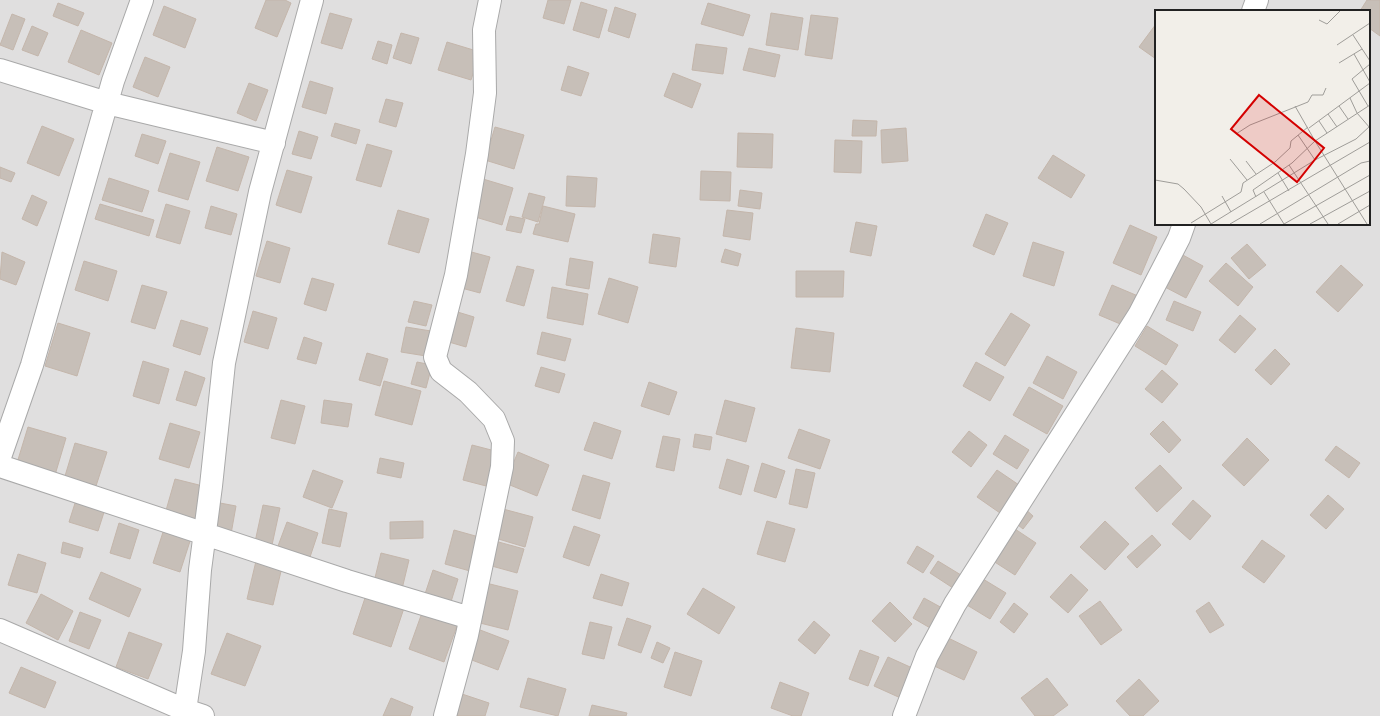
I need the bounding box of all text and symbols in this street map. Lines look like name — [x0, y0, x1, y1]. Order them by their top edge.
inset map — [1155, 10, 1370, 225]

